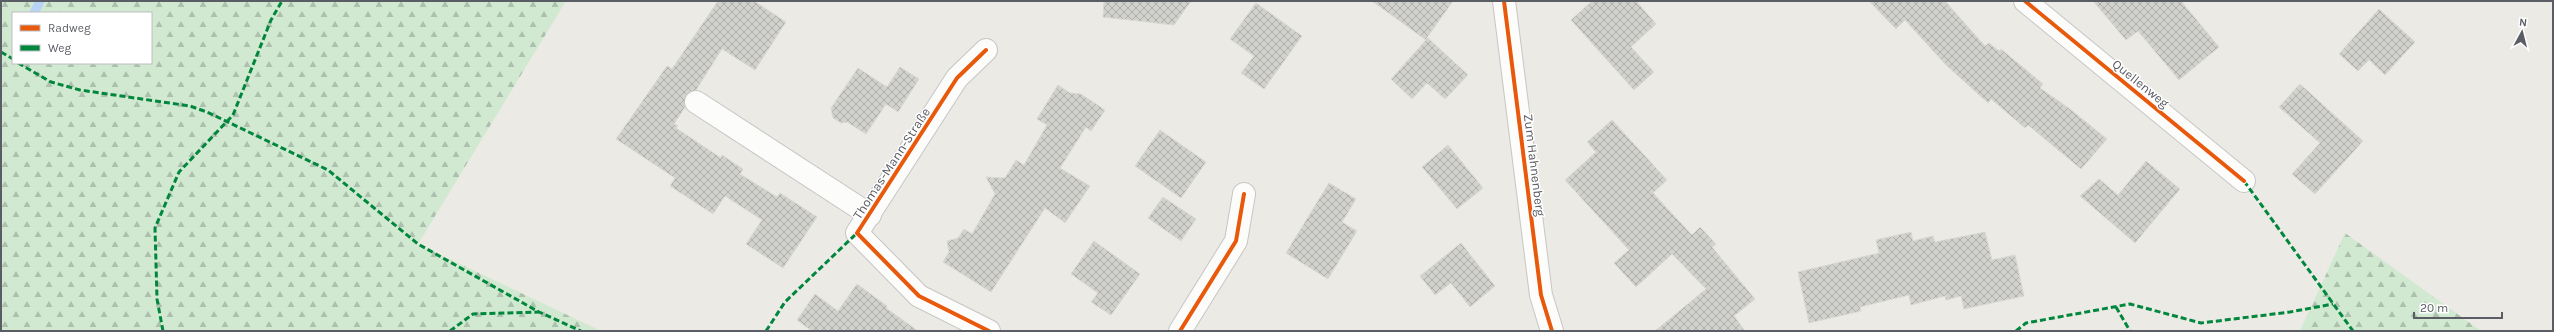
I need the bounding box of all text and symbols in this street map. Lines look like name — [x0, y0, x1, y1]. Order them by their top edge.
legend — [12, 12, 152, 64]
north arrow — [2502, 12, 2542, 52]
text: N — [2518, 16, 2528, 30]
text: Radweg — [48, 21, 91, 35]
text: Weg — [48, 41, 72, 55]
street label: Quellenweg — [2109, 56, 2172, 111]
street label: Thomas-Mann-Straße — [850, 105, 933, 222]
street label: Zum Hahnenberg — [1521, 113, 1548, 218]
scale bar — [2414, 294, 2502, 320]
text: 20 m — [2420, 301, 2448, 315]

